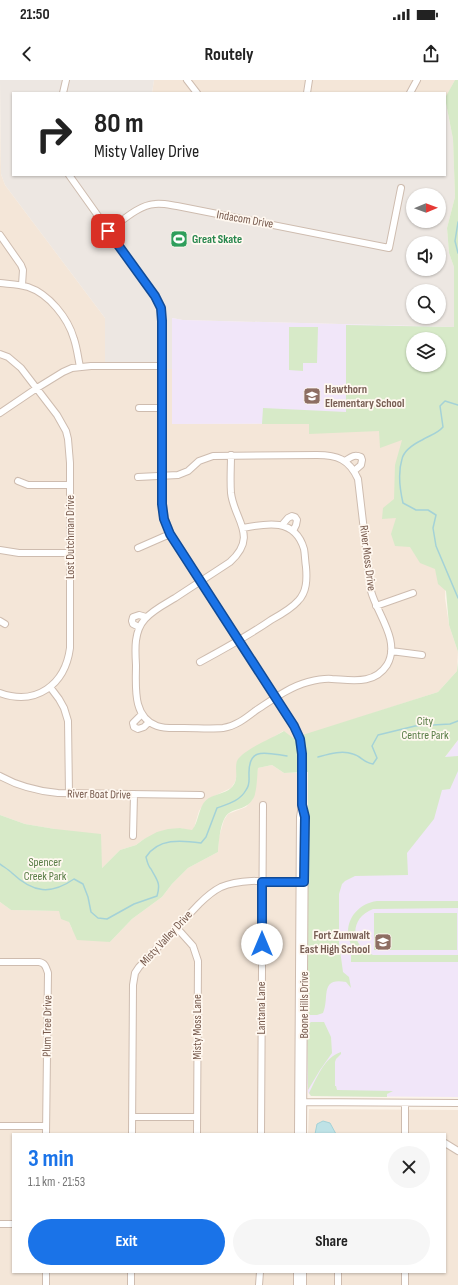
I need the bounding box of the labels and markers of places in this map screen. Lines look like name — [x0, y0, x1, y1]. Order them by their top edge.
pin — [91, 214, 125, 248]
sports icon: Great Skate — [169, 229, 189, 249]
place label: Great Skate — [192, 232, 242, 247]
place label: Hawthorn Elementary School — [325, 382, 405, 411]
school or university icon: Hawthorn Elementary School — [302, 386, 322, 406]
place label: Fort Zumwalt East High School — [300, 928, 370, 957]
school or university icon: Fort Zumwalt East High School — [373, 932, 393, 952]

